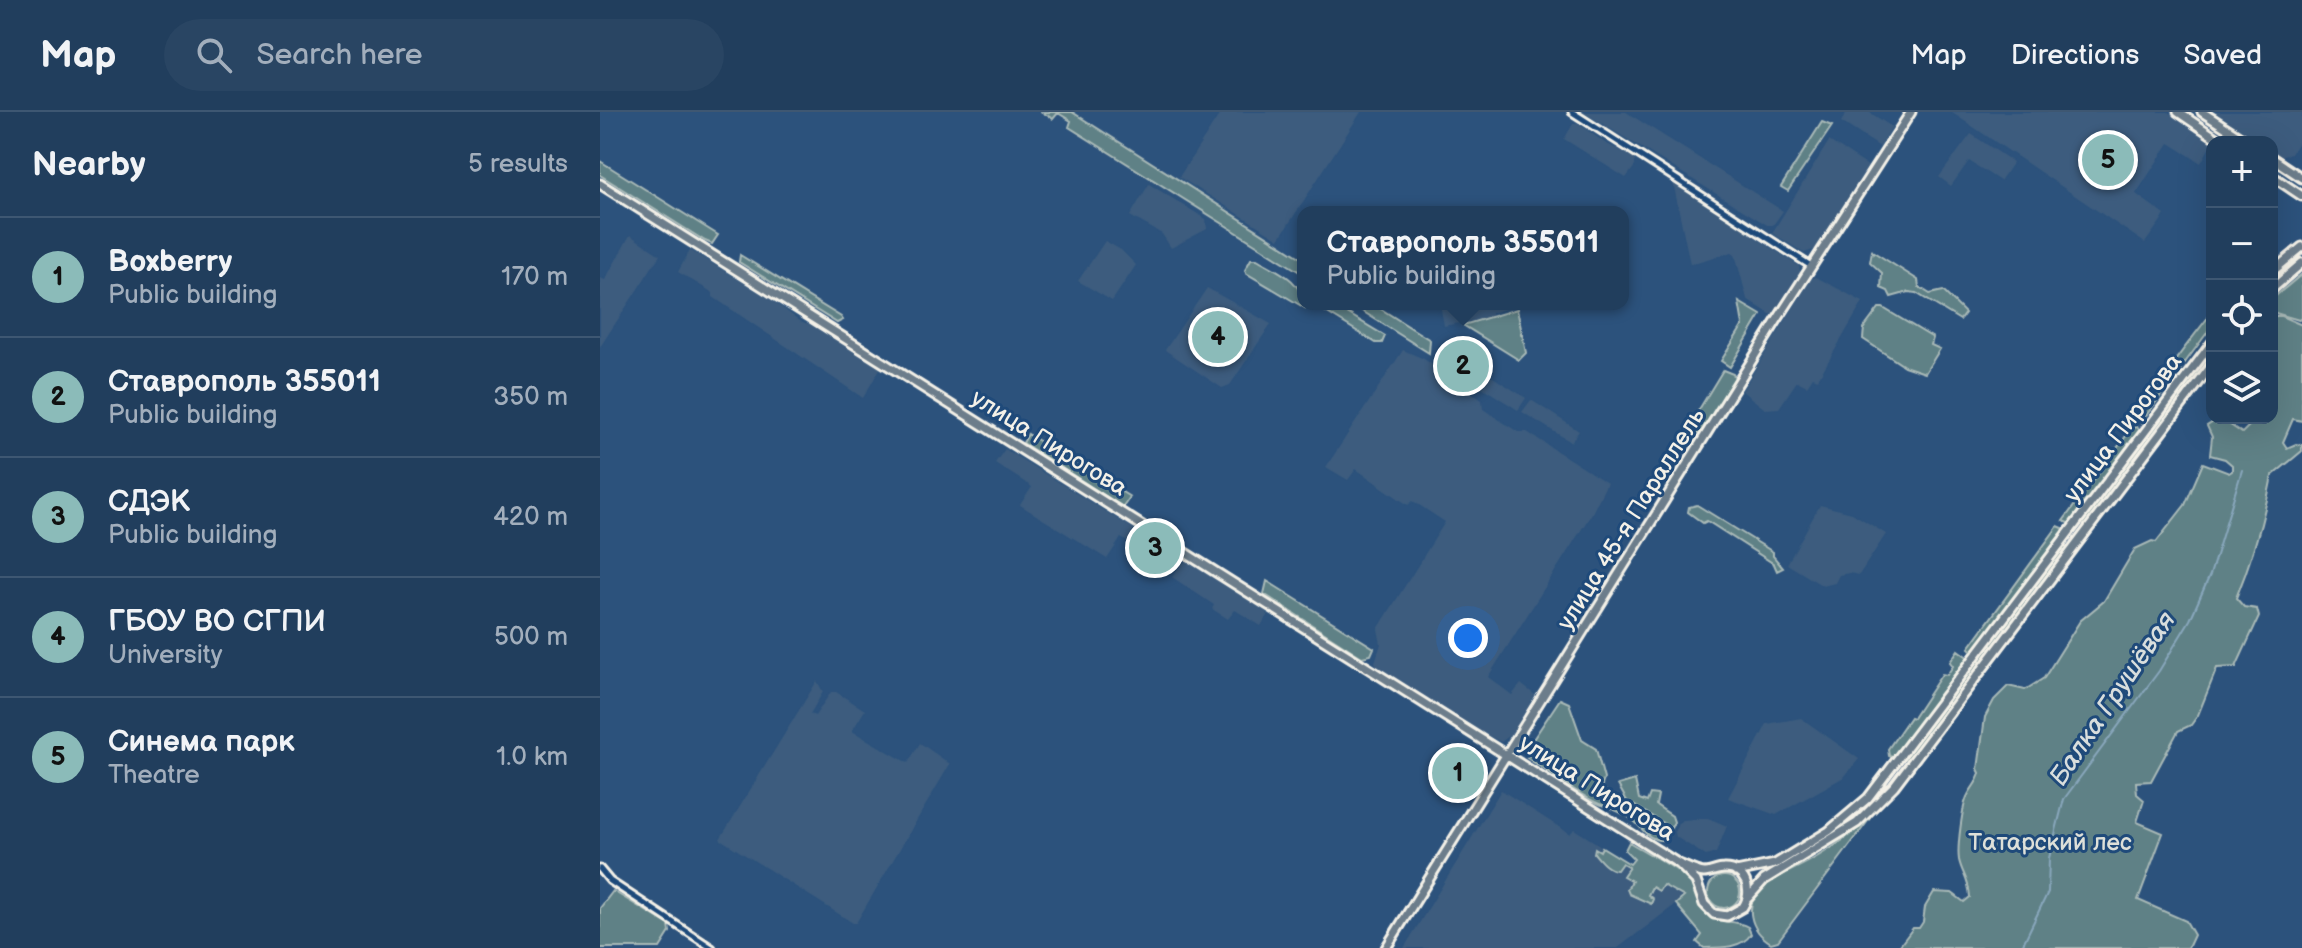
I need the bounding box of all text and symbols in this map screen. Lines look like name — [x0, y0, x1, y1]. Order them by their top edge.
search box — [164, 19, 724, 91]
text: Map — [40, 33, 116, 78]
icon: search — [192, 33, 236, 77]
text: Search here — [256, 37, 423, 73]
text: Map — [1910, 39, 1967, 72]
text: Directions — [2011, 39, 2139, 72]
text: Saved — [2183, 39, 2262, 72]
pin: 5 — [2082, 130, 2134, 190]
map controls — [2206, 136, 2278, 424]
button: + — [2206, 136, 2278, 208]
text: Nearby — [32, 144, 146, 185]
text: 5 results — [468, 149, 568, 180]
popup — [1297, 206, 1629, 310]
button: − — [2206, 208, 2278, 280]
text: Ставрополь 355011 — [1327, 225, 1599, 261]
text: Boxberry — [108, 244, 232, 280]
text: Public building — [1327, 261, 1496, 292]
text: 1 — [53, 262, 63, 293]
text: 170 m — [501, 262, 568, 293]
text: Public building — [108, 280, 277, 311]
button: locate — [2206, 280, 2278, 352]
pin: 4 — [1192, 307, 1244, 367]
pin: 2 — [1437, 336, 1489, 396]
street label: улица Пирогова — [2058, 348, 2188, 508]
button: layers — [2206, 352, 2278, 424]
text: Ставрополь 355011 — [108, 364, 381, 400]
text: 2 — [50, 382, 66, 413]
text: 350 m — [493, 382, 568, 413]
street label: улица Пирогова — [966, 383, 1132, 503]
text: Public building — [108, 400, 277, 431]
street label: улица 45-я Параллель — [1551, 403, 1711, 635]
text: СДЭК — [108, 484, 190, 520]
text: 3 — [50, 502, 66, 533]
text: 420 m — [493, 502, 568, 533]
pin: 3 — [1129, 518, 1181, 578]
text: Public building — [108, 520, 277, 551]
text: ГБОУ ВО СГПИ — [108, 604, 326, 640]
water label: Балка Грушёвая — [2043, 606, 2183, 792]
your location — [1448, 618, 1488, 658]
text: 4 — [50, 622, 66, 653]
text: 500 m — [494, 622, 568, 653]
text: University — [108, 640, 223, 671]
text: Синема парк — [108, 724, 294, 760]
street label: улица Пирогова — [1514, 728, 1680, 848]
text: 5 — [50, 742, 66, 773]
text: 1.0 km — [496, 742, 568, 773]
pin: 1 — [1432, 743, 1484, 803]
text: Theatre — [108, 760, 200, 791]
park label: Татарский лес — [1968, 828, 2132, 857]

